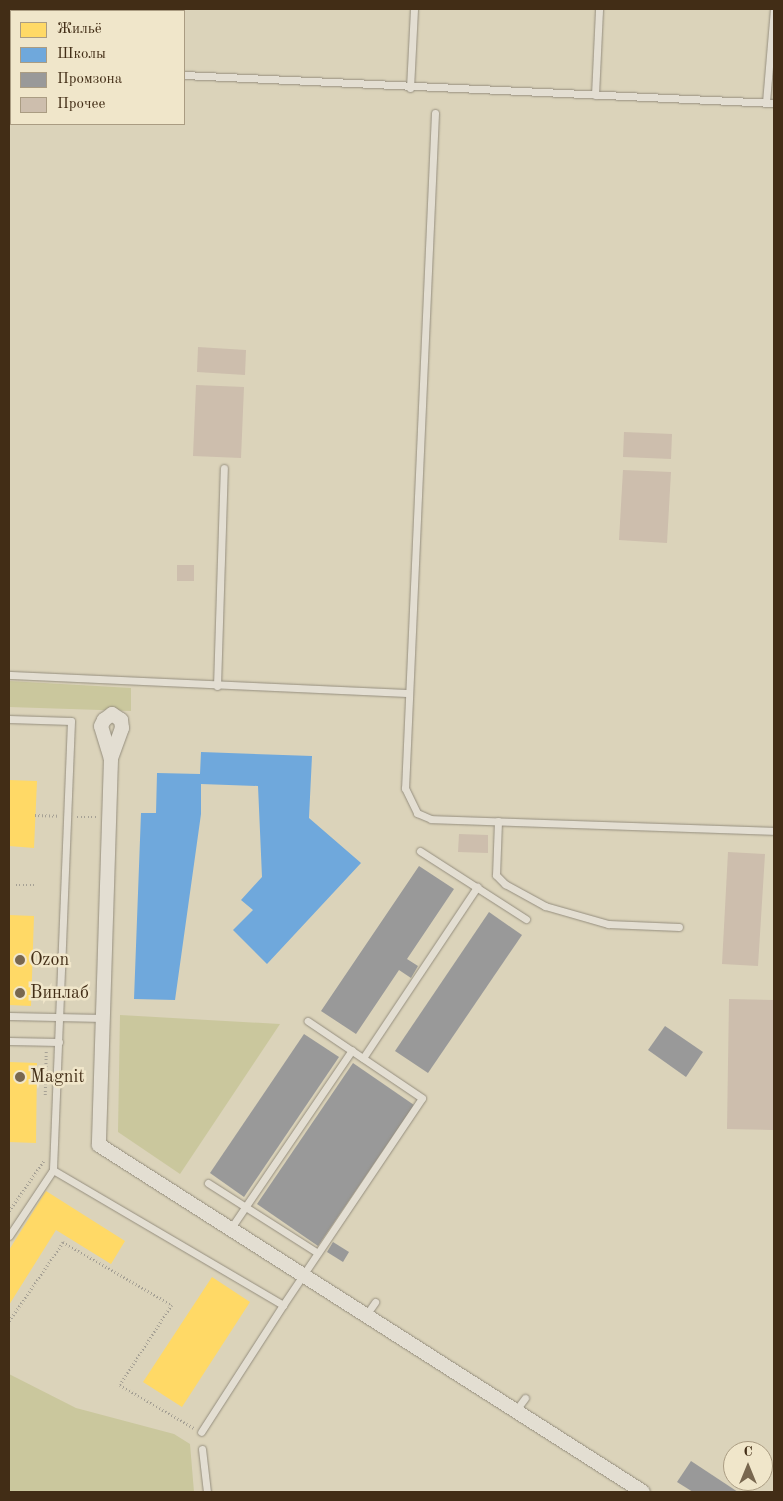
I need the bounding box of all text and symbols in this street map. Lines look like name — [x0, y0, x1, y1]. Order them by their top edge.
legend — [10, 10, 185, 125]
text: Жильё — [57, 22, 102, 37]
text: Школы — [57, 47, 106, 62]
text: Промзона — [57, 72, 122, 87]
text: Прочее — [57, 97, 105, 112]
place label: Ozon — [30, 949, 69, 971]
marker: Ozon — [14, 954, 26, 966]
place label: Винлаб — [30, 982, 89, 1004]
marker: Винлаб — [14, 987, 26, 999]
place label: Magnit — [30, 1066, 85, 1088]
marker: Magnit — [14, 1071, 26, 1083]
north arrow — [723, 1441, 773, 1491]
text: С — [743, 1445, 753, 1459]

